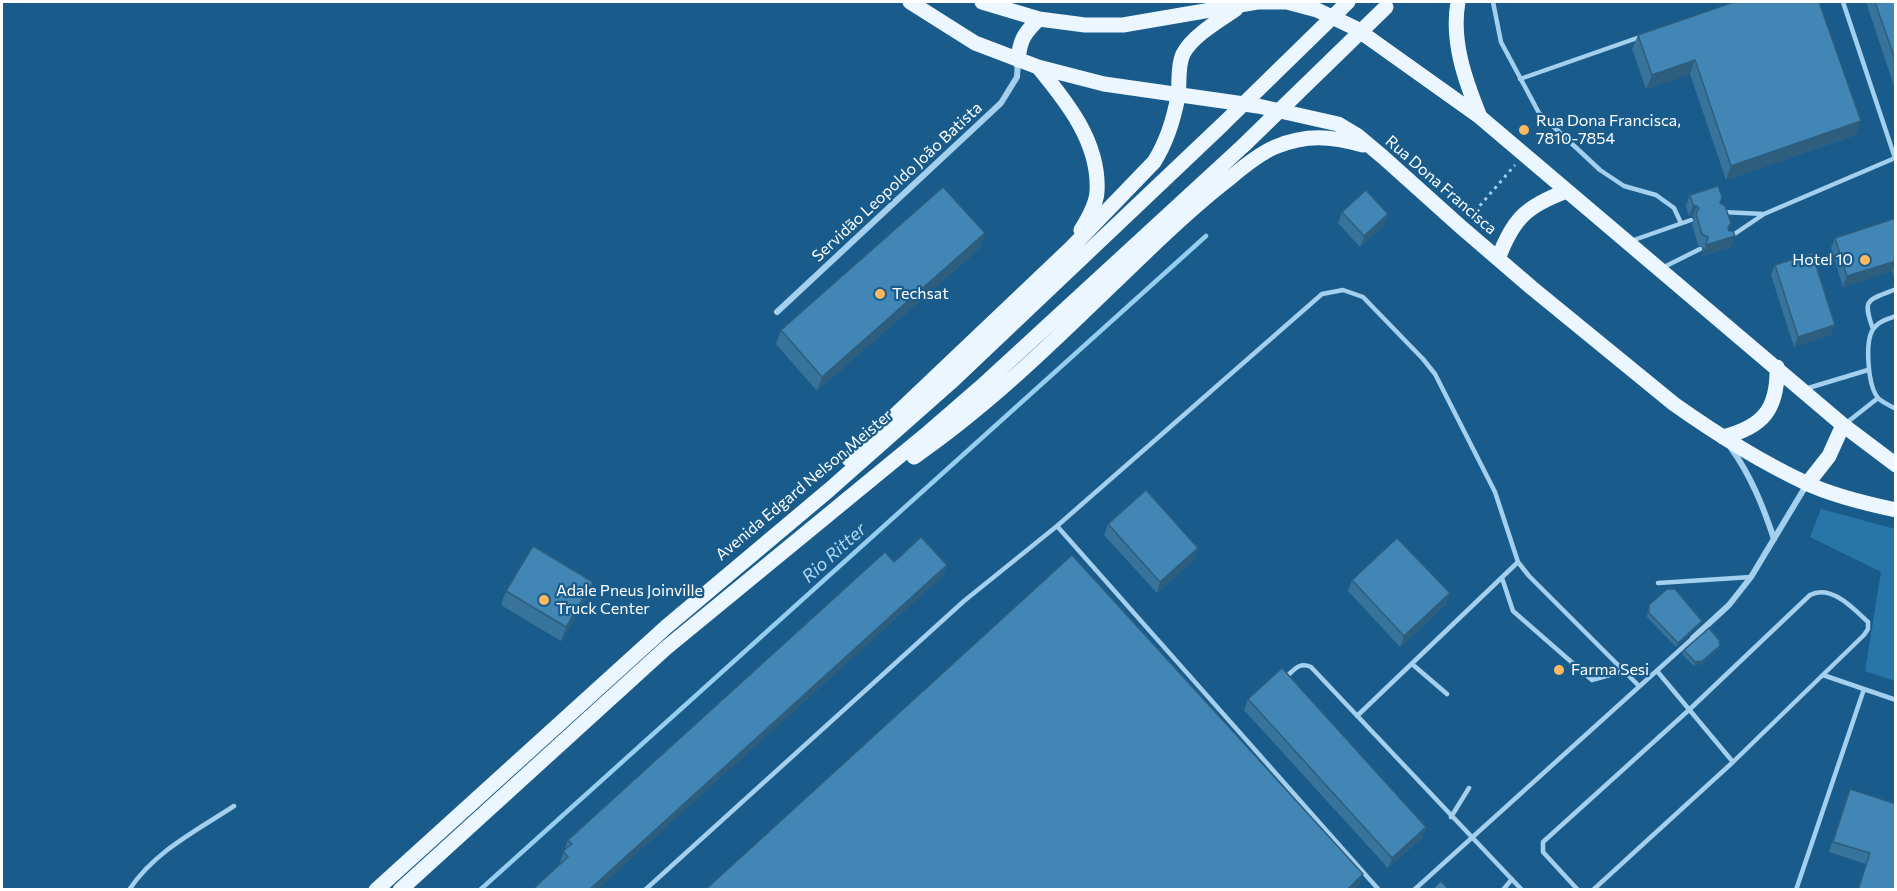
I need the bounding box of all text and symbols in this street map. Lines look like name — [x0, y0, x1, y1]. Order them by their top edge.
street label: Servidão Leopoldo João Batista — [808, 98, 986, 266]
place label: Rua Dona Francisca, 7810-7854 — [1536, 111, 1681, 149]
marker: Rua Dona Francisca, 7810-7854 — [1517, 123, 1531, 137]
street label: Rua Dona Francisca — [1381, 131, 1501, 239]
place label: Hotel 10 — [1792, 250, 1853, 270]
marker: Hotel 10 — [1858, 253, 1872, 267]
place label: Techsat — [892, 284, 949, 304]
marker: Techsat — [873, 287, 887, 301]
street label: Avenida Edgard Nelson Meister — [712, 405, 896, 565]
water label: Rio Ritter — [797, 519, 871, 587]
place label: Adale Pneus Joinville Truck Center — [556, 581, 703, 619]
marker: Adale Pneus Joinville Truck Center — [537, 593, 551, 607]
place label: Farma Sesi — [1571, 660, 1649, 680]
marker: Farma Sesi — [1552, 663, 1566, 677]

